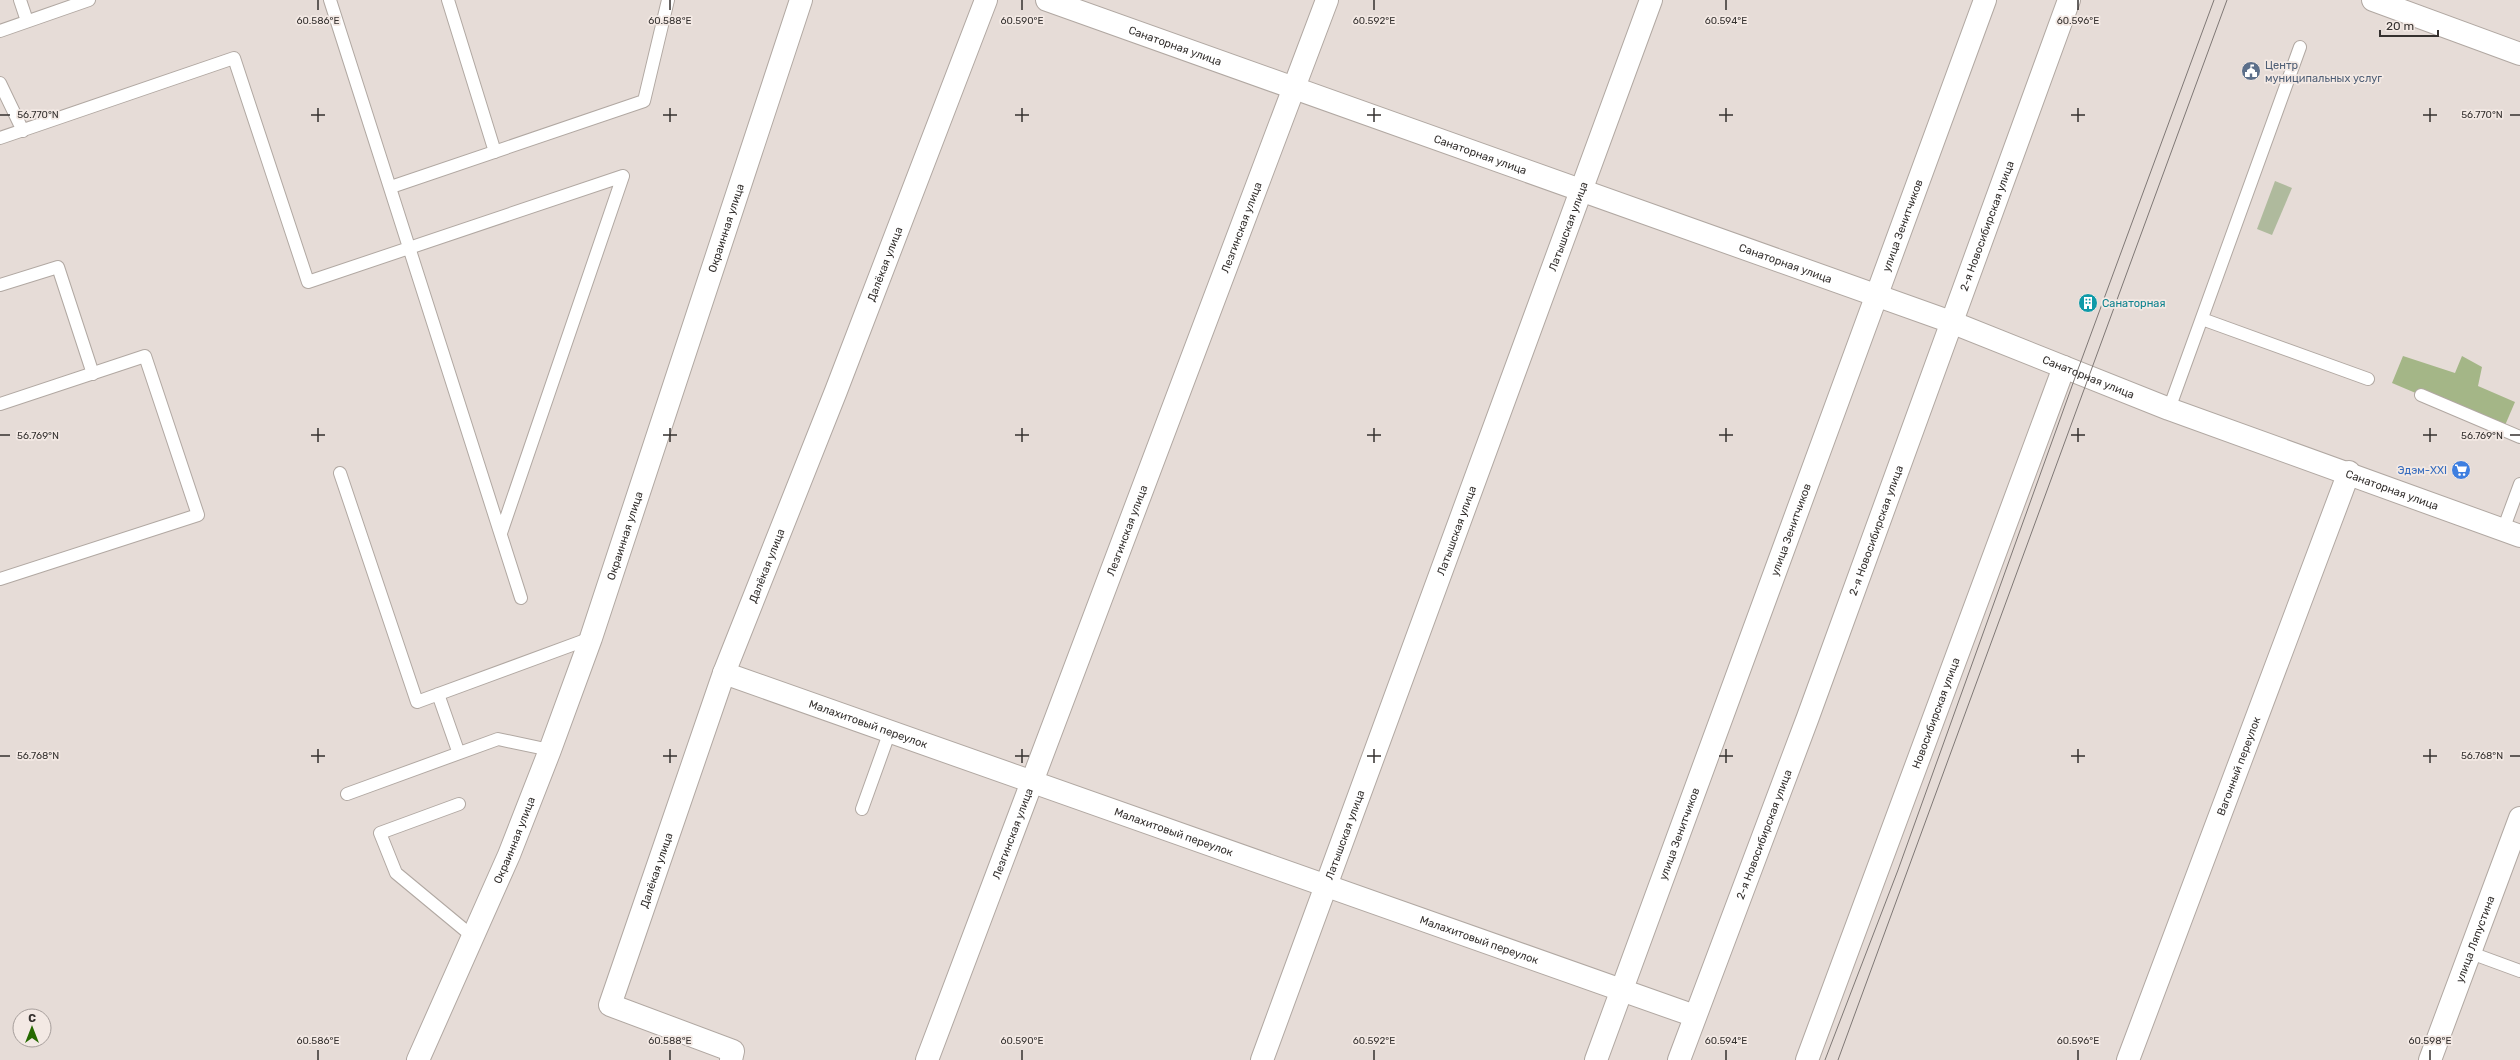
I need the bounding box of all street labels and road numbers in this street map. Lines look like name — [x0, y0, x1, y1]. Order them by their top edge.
street label: Санаторная улица — [1127, 24, 1223, 69]
street label: Санаторная улица — [1432, 132, 1528, 177]
street label: 2-я Новосибирская улица — [1958, 159, 2017, 293]
street label: улица Зенитчиков — [1880, 178, 1926, 274]
street label: Лезгинская улица — [1219, 180, 1265, 275]
street label: Латышская улица — [1546, 180, 1591, 273]
street label: Окраинная улица — [706, 182, 747, 274]
street label: Далёкая улица — [865, 225, 905, 303]
street label: Санаторная улица — [1737, 241, 1834, 286]
street label: Санаторная улица — [2040, 353, 2136, 402]
street label: 2-я Новосибирская улица — [1847, 464, 1906, 598]
street label: Санаторная улица — [2344, 467, 2440, 513]
street label: улица Зенитчиков — [1768, 482, 1814, 578]
street label: Лезгинская улица — [1104, 483, 1150, 578]
street label: Латышская улица — [1434, 484, 1479, 577]
street label: Окраинная улица — [605, 490, 646, 582]
street label: Далёкая улица — [746, 527, 788, 605]
street label: Новосибирская улица — [1910, 656, 1963, 771]
street label: Малахитовый переулок — [807, 698, 929, 751]
street label: Вагонный переулок — [2214, 715, 2263, 817]
street label: 2-я Новосибирская улица — [1734, 768, 1795, 901]
street label: Лезгинская улица — [990, 786, 1036, 881]
street label: улица Зенитчиков — [1657, 786, 1702, 882]
street label: Латышская улица — [1323, 788, 1368, 881]
street label: Окраинная улица — [491, 795, 538, 886]
street label: Малахитовый переулок — [1113, 805, 1235, 859]
street label: Далёкая улица — [638, 831, 676, 910]
street label: улица Ляпустина — [2453, 894, 2498, 985]
street label: Малахитовый переулок — [1418, 913, 1540, 967]

